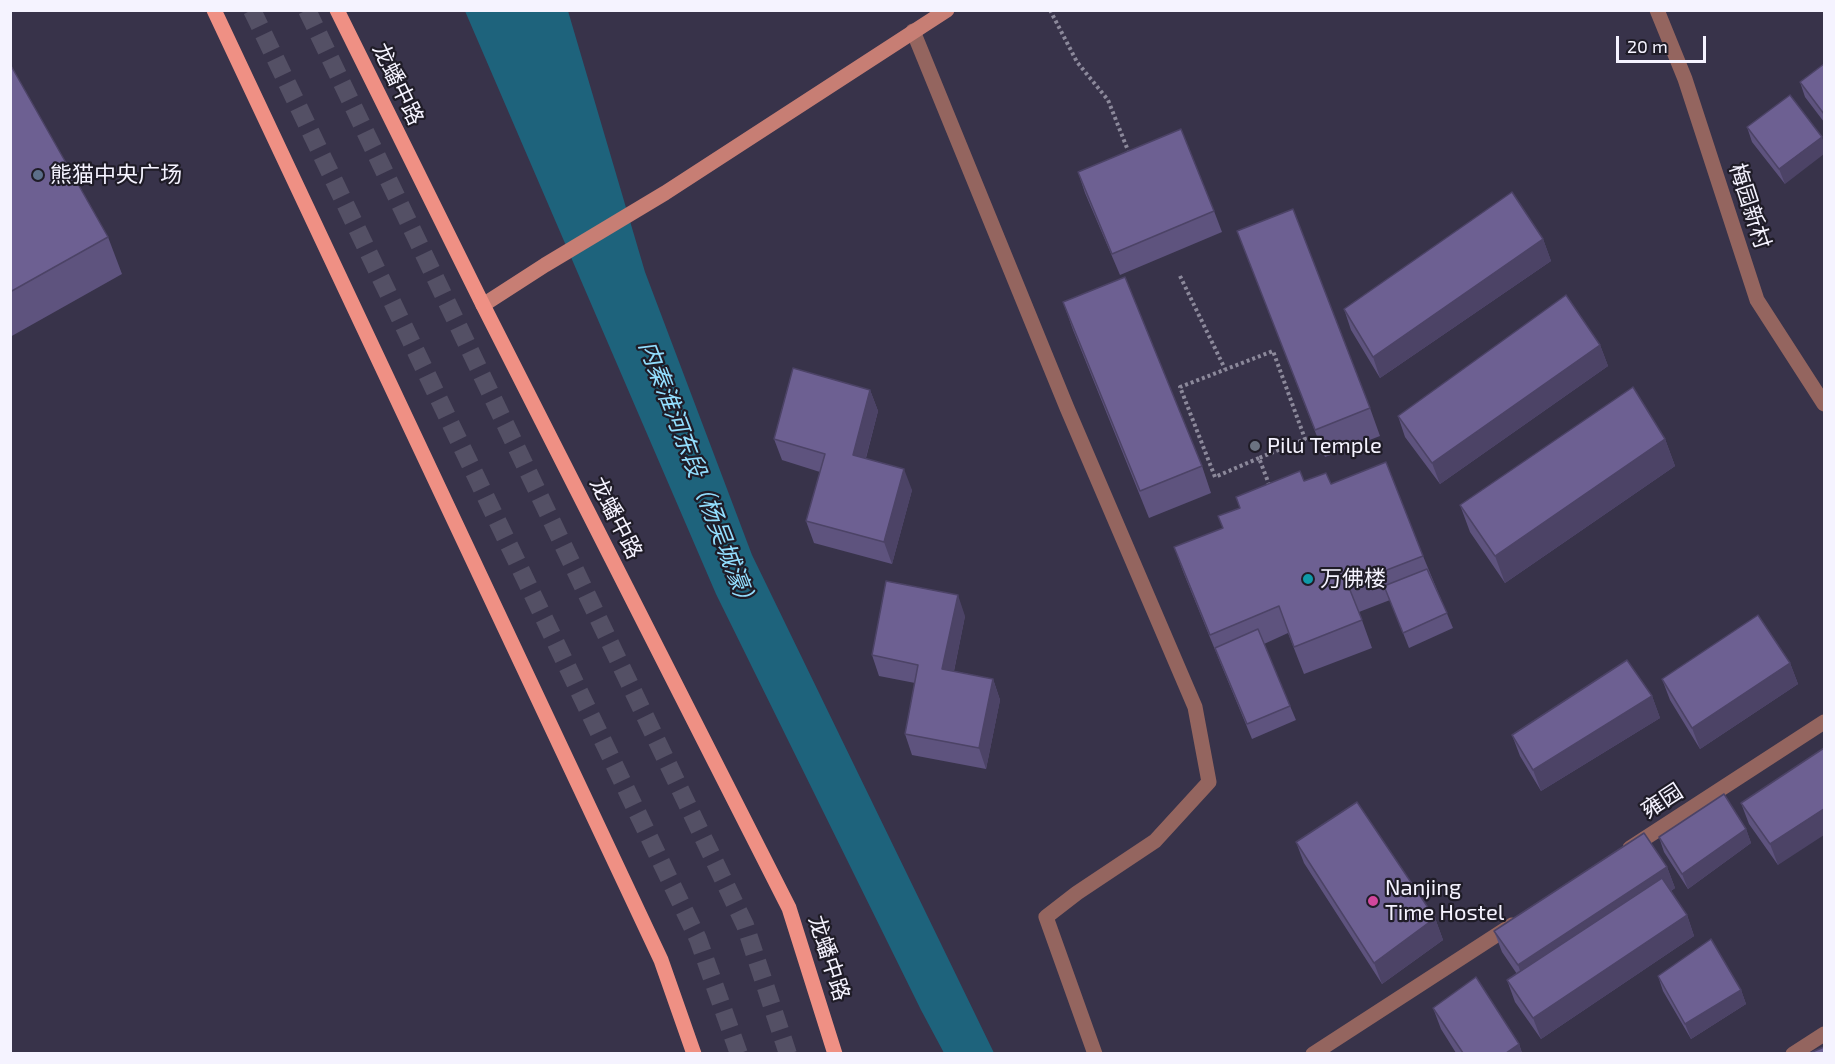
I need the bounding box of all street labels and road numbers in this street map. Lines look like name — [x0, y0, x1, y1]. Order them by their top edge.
street label: 龙蟠中路 — [367, 39, 429, 129]
street label: 梅园新村 — [1724, 160, 1776, 252]
street label: 龙蟠中路 — [584, 473, 648, 563]
street label: 雍园 — [1636, 778, 1688, 824]
street label: 龙蟠中路 — [803, 912, 855, 1004]

